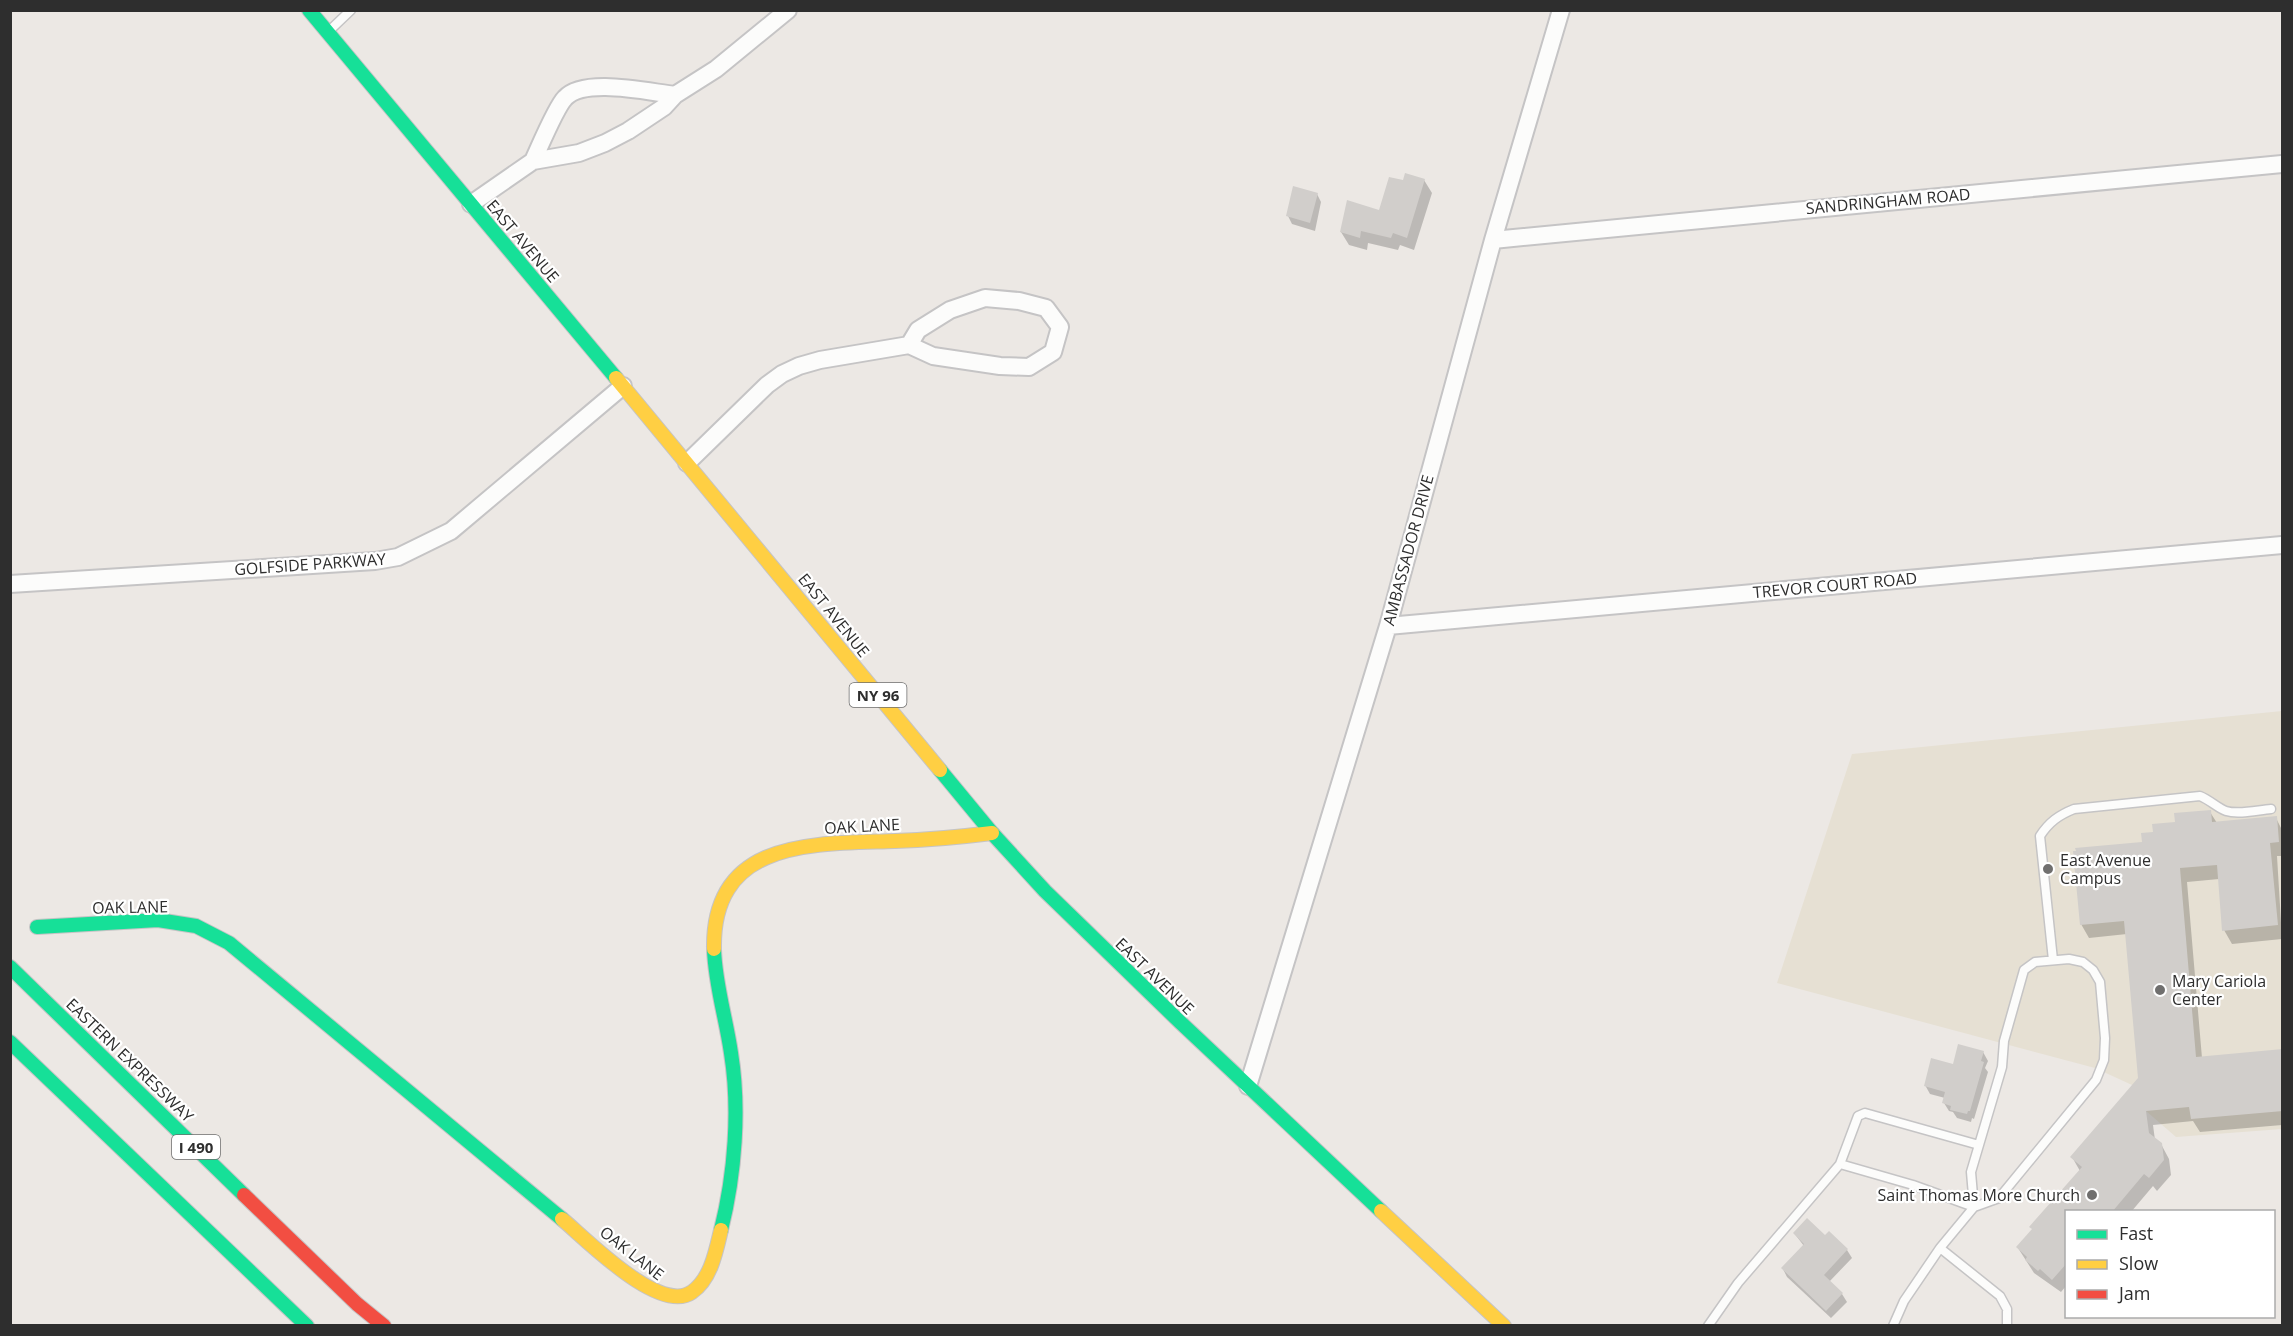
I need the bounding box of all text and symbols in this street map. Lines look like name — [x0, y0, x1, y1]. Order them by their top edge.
street label: SANDRINGHAM ROAD — [1805, 183, 1971, 219]
street label: EAST AVENUE — [482, 195, 564, 287]
street label: AMBASSADOR DRIVE — [1377, 472, 1439, 628]
street label: GOLFSIDE PARKWAY — [233, 548, 387, 580]
street label: TREVOR COURT ROAD — [1752, 567, 1918, 603]
street label: EAST AVENUE — [793, 568, 875, 662]
road number: NY 96 — [850, 683, 906, 707]
street label: OAK LANE — [824, 813, 900, 839]
place label: East Avenue Campus — [2060, 849, 2151, 889]
marker: East Avenue Campus — [2041, 862, 2055, 876]
street label: OAK LANE — [92, 895, 168, 919]
street label: EAST AVENUE — [1111, 933, 1199, 1019]
place label: Mary Cariola Center — [2172, 970, 2266, 1010]
marker: Mary Cariola Center — [2153, 983, 2167, 997]
street label: EASTERN EXPRESSWAY — [61, 993, 199, 1127]
road number: I 490 — [172, 1135, 220, 1159]
place label: Saint Thomas More Church — [1877, 1184, 2080, 1206]
marker: Saint Thomas More Church — [2085, 1188, 2099, 1202]
legend — [2065, 1210, 2275, 1318]
street label: OAK LANE — [595, 1221, 669, 1285]
text: Fast — [2119, 1221, 2153, 1245]
text: Slow — [2119, 1251, 2158, 1275]
text: Jam — [2117, 1281, 2151, 1305]

